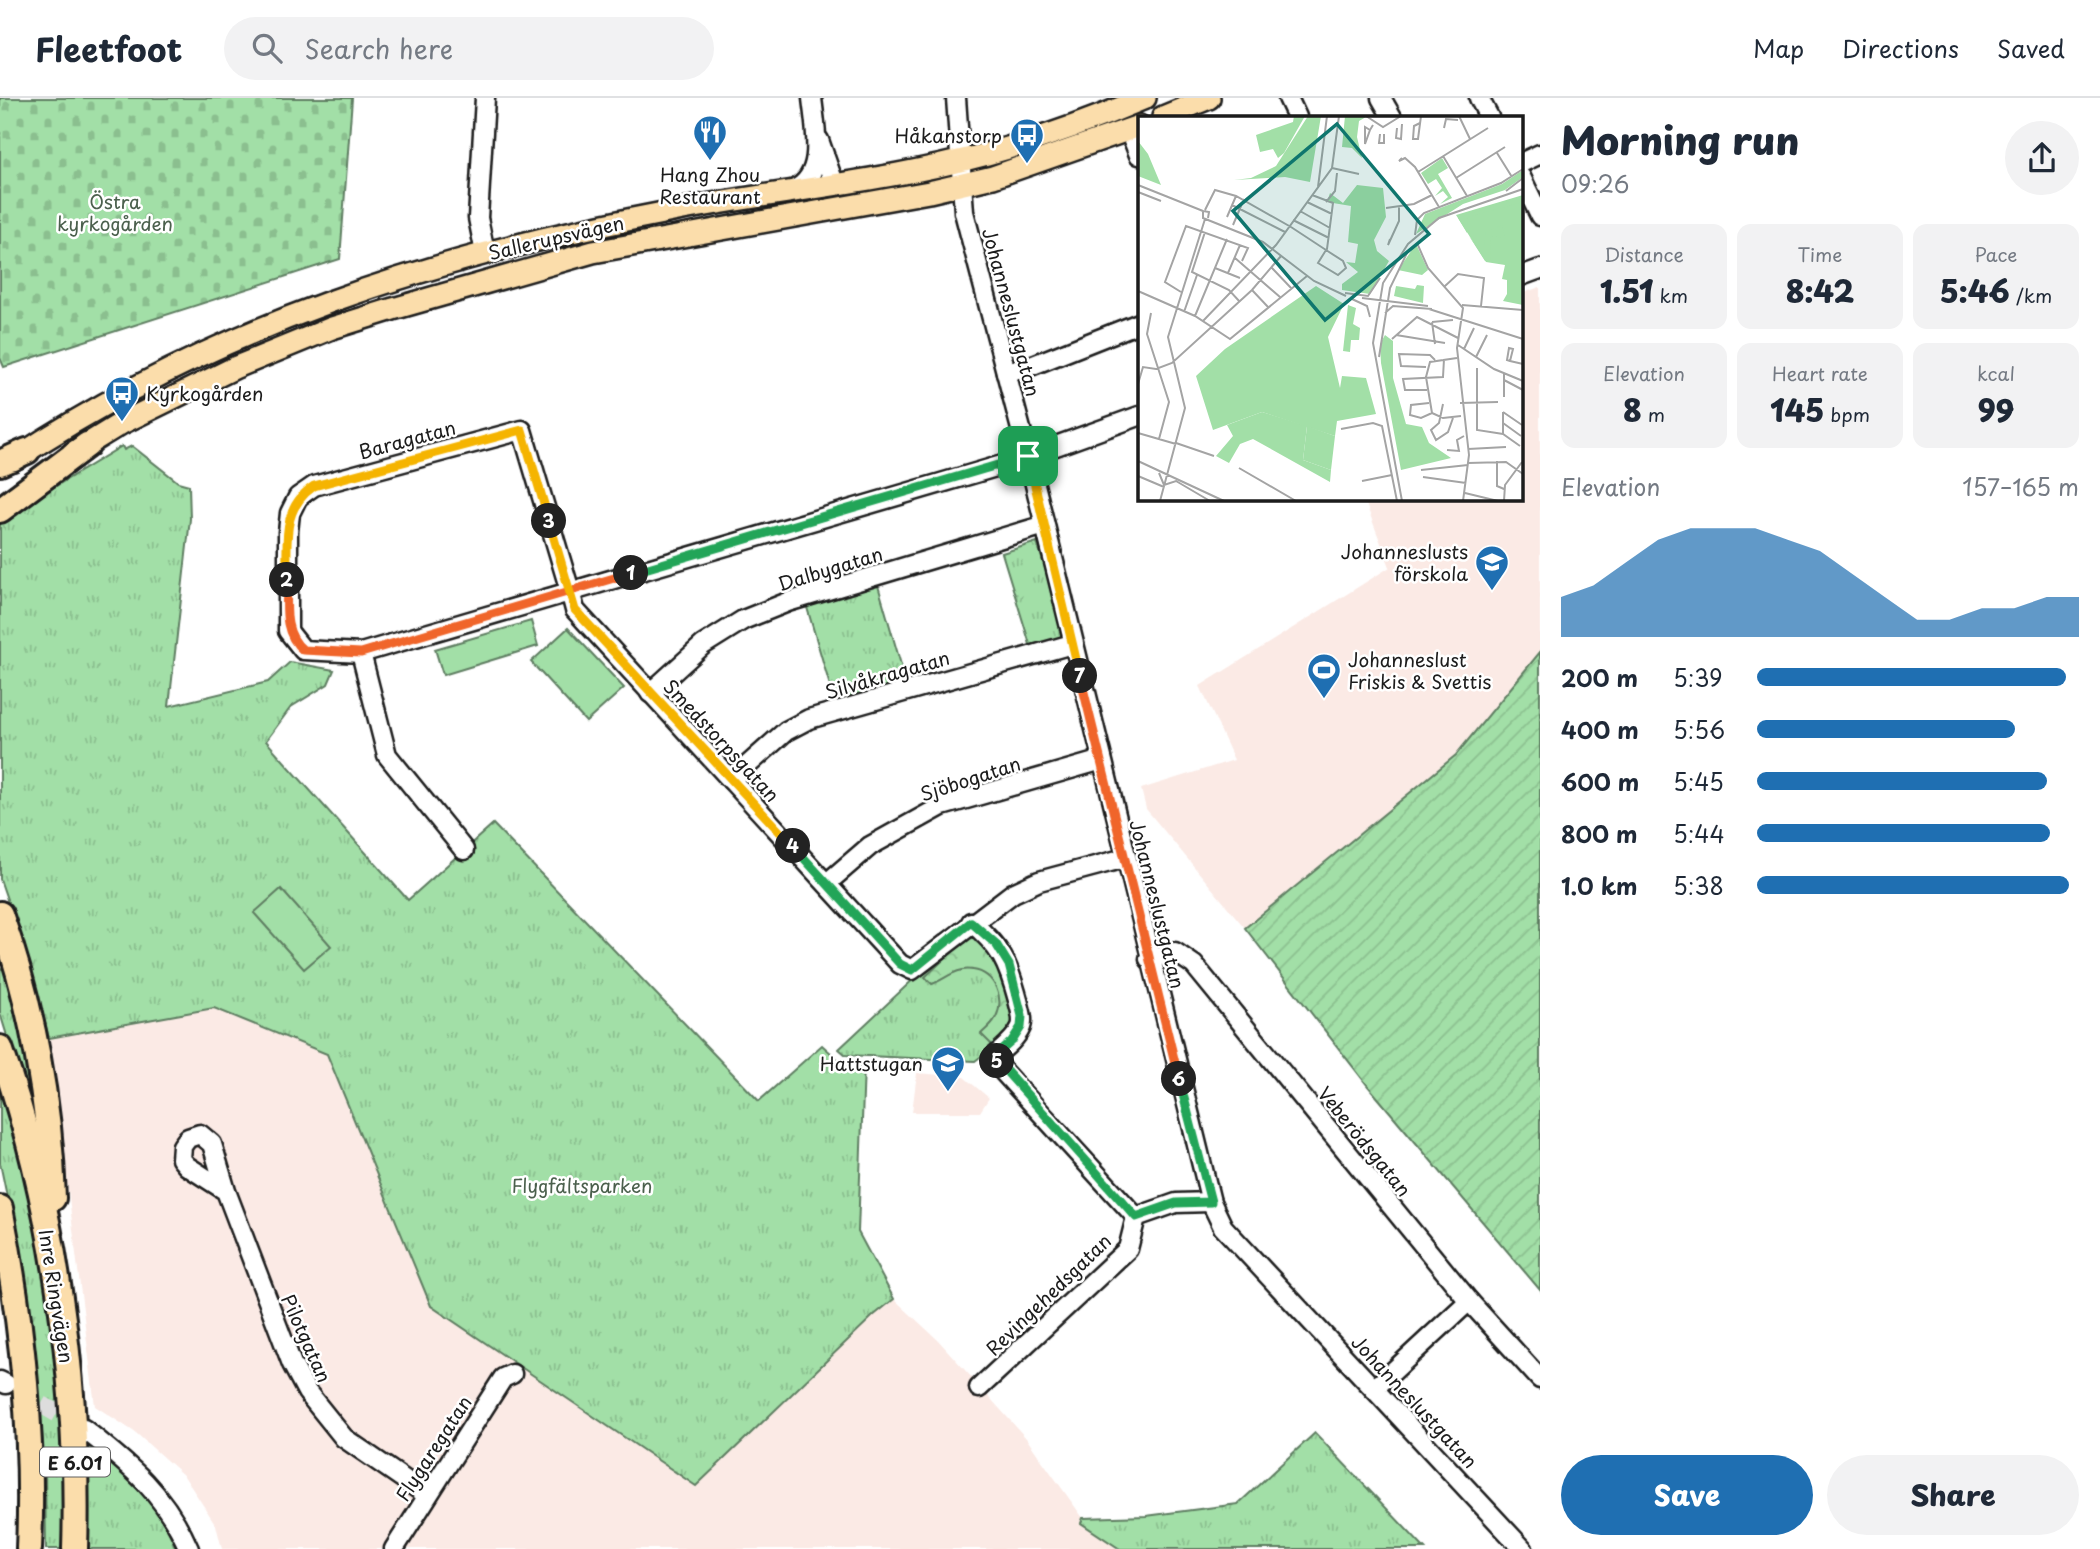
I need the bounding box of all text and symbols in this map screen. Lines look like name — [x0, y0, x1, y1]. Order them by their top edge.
search box — [224, 17, 714, 80]
text: Fleetfoot — [35, 23, 182, 73]
icon: search — [248, 29, 286, 67]
text: Search here — [304, 29, 453, 68]
text: Map — [1753, 30, 1804, 66]
text: Directions — [1842, 30, 1959, 66]
text: Saved — [1997, 30, 2065, 66]
text: Morning run — [1561, 111, 1799, 168]
restaurant icon: Hang Zhou Restaurant — [691, 113, 729, 162]
bus stop icon: Håkanstorp — [1008, 116, 1046, 165]
inset map — [1138, 116, 1522, 500]
place label: Håkanstorp — [895, 121, 1002, 149]
button: share — [2005, 121, 2079, 195]
place label: Hang Zhou Restaurant — [659, 160, 761, 210]
text: 09:26 — [1561, 166, 1629, 201]
park label: Östra kyrkogården — [57, 187, 173, 237]
street label: Sallerupsvägen — [486, 208, 626, 266]
street label: Johanneslustgatan — [976, 225, 1048, 399]
text: Distance — [1604, 240, 1684, 268]
text: Time — [1798, 240, 1842, 268]
text: Pace — [1975, 240, 2017, 268]
text: 1.51 — [1600, 268, 1653, 313]
text: 8:42 — [1786, 268, 1854, 313]
text: 5:46 — [1940, 268, 2010, 313]
text: km — [1653, 281, 1688, 309]
text: /km — [2010, 281, 2052, 309]
text: Elevation — [1603, 359, 1685, 387]
text: Heart rate — [1772, 359, 1868, 387]
text: kcal — [1977, 359, 2015, 387]
bus stop icon: Kyrkogården — [103, 374, 141, 423]
place label: Kyrkogården — [146, 379, 263, 407]
text: 8 — [1623, 387, 1642, 432]
text: 145 — [1770, 387, 1824, 432]
text: 99 — [1978, 387, 2014, 432]
text: m — [1642, 400, 1665, 428]
text: bpm — [1824, 400, 1870, 428]
street label: Baragatan — [355, 413, 459, 465]
pin — [998, 426, 1058, 486]
icon: arrive — [1009, 437, 1047, 475]
text: Elevation — [1561, 469, 1660, 504]
text: 157–165 m — [1962, 469, 2079, 504]
pin: 3 — [532, 504, 566, 538]
text: 3 — [542, 506, 555, 534]
place label: Johanneslusts förskola — [1341, 537, 1468, 587]
street label: Dalbygatan — [774, 539, 886, 597]
school or university icon: Johanneslusts förskola — [1473, 543, 1511, 592]
pin: 1 — [614, 556, 648, 590]
text: 1 — [626, 558, 635, 586]
pin: 2 — [270, 562, 304, 598]
text: 2 — [280, 565, 293, 593]
street label: Silvåkragatan — [821, 643, 953, 705]
place label: Johanneslust Friskis & Svettis — [1348, 645, 1492, 695]
sports icon: Johanneslust Friskis & Svettis — [1305, 651, 1343, 700]
pin: 7 — [1062, 658, 1098, 694]
text: 200 m — [1561, 660, 1638, 695]
text: 5:39 — [1673, 660, 1723, 695]
text: 7 — [1074, 661, 1085, 689]
street label: Smedstorpsgatan — [658, 672, 786, 808]
text: 400 m — [1561, 712, 1639, 747]
text: 5:56 — [1673, 712, 1725, 747]
street label: Sjöbogatan — [916, 749, 1024, 807]
text: 600 m — [1561, 764, 1639, 799]
text: 5:45 — [1673, 764, 1724, 799]
text: 800 m — [1561, 816, 1638, 851]
text: 5:44 — [1673, 816, 1725, 851]
street label: Johanneslustgatan — [1123, 817, 1193, 991]
pin: 4 — [776, 828, 810, 864]
text: 4 — [786, 831, 799, 859]
text: 1.0 km — [1561, 868, 1638, 903]
text: 5:38 — [1673, 868, 1724, 903]
school or university icon: Hattstugan — [929, 1044, 967, 1093]
pin: 5 — [979, 1044, 1014, 1079]
text: 5 — [990, 1046, 1003, 1074]
place label: Hattstugan — [820, 1049, 923, 1077]
pin: 6 — [1162, 1062, 1196, 1096]
text: 6 — [1172, 1064, 1185, 1092]
street label: Veberödsgatan — [1312, 1080, 1418, 1202]
park label: Flygfältsparken — [511, 1171, 653, 1199]
street label: Inre Ringvägen — [33, 1227, 81, 1365]
street label: Revingehedsgatan — [979, 1227, 1117, 1361]
street label: Pilotgatan — [275, 1289, 339, 1387]
street label: Johanneslustgatan — [1346, 1328, 1484, 1474]
street label: Flygaregatan — [388, 1390, 478, 1506]
road number: E 6.01 — [40, 1448, 110, 1476]
button: Save — [1561, 1455, 1813, 1535]
button: Share — [1827, 1455, 2079, 1535]

